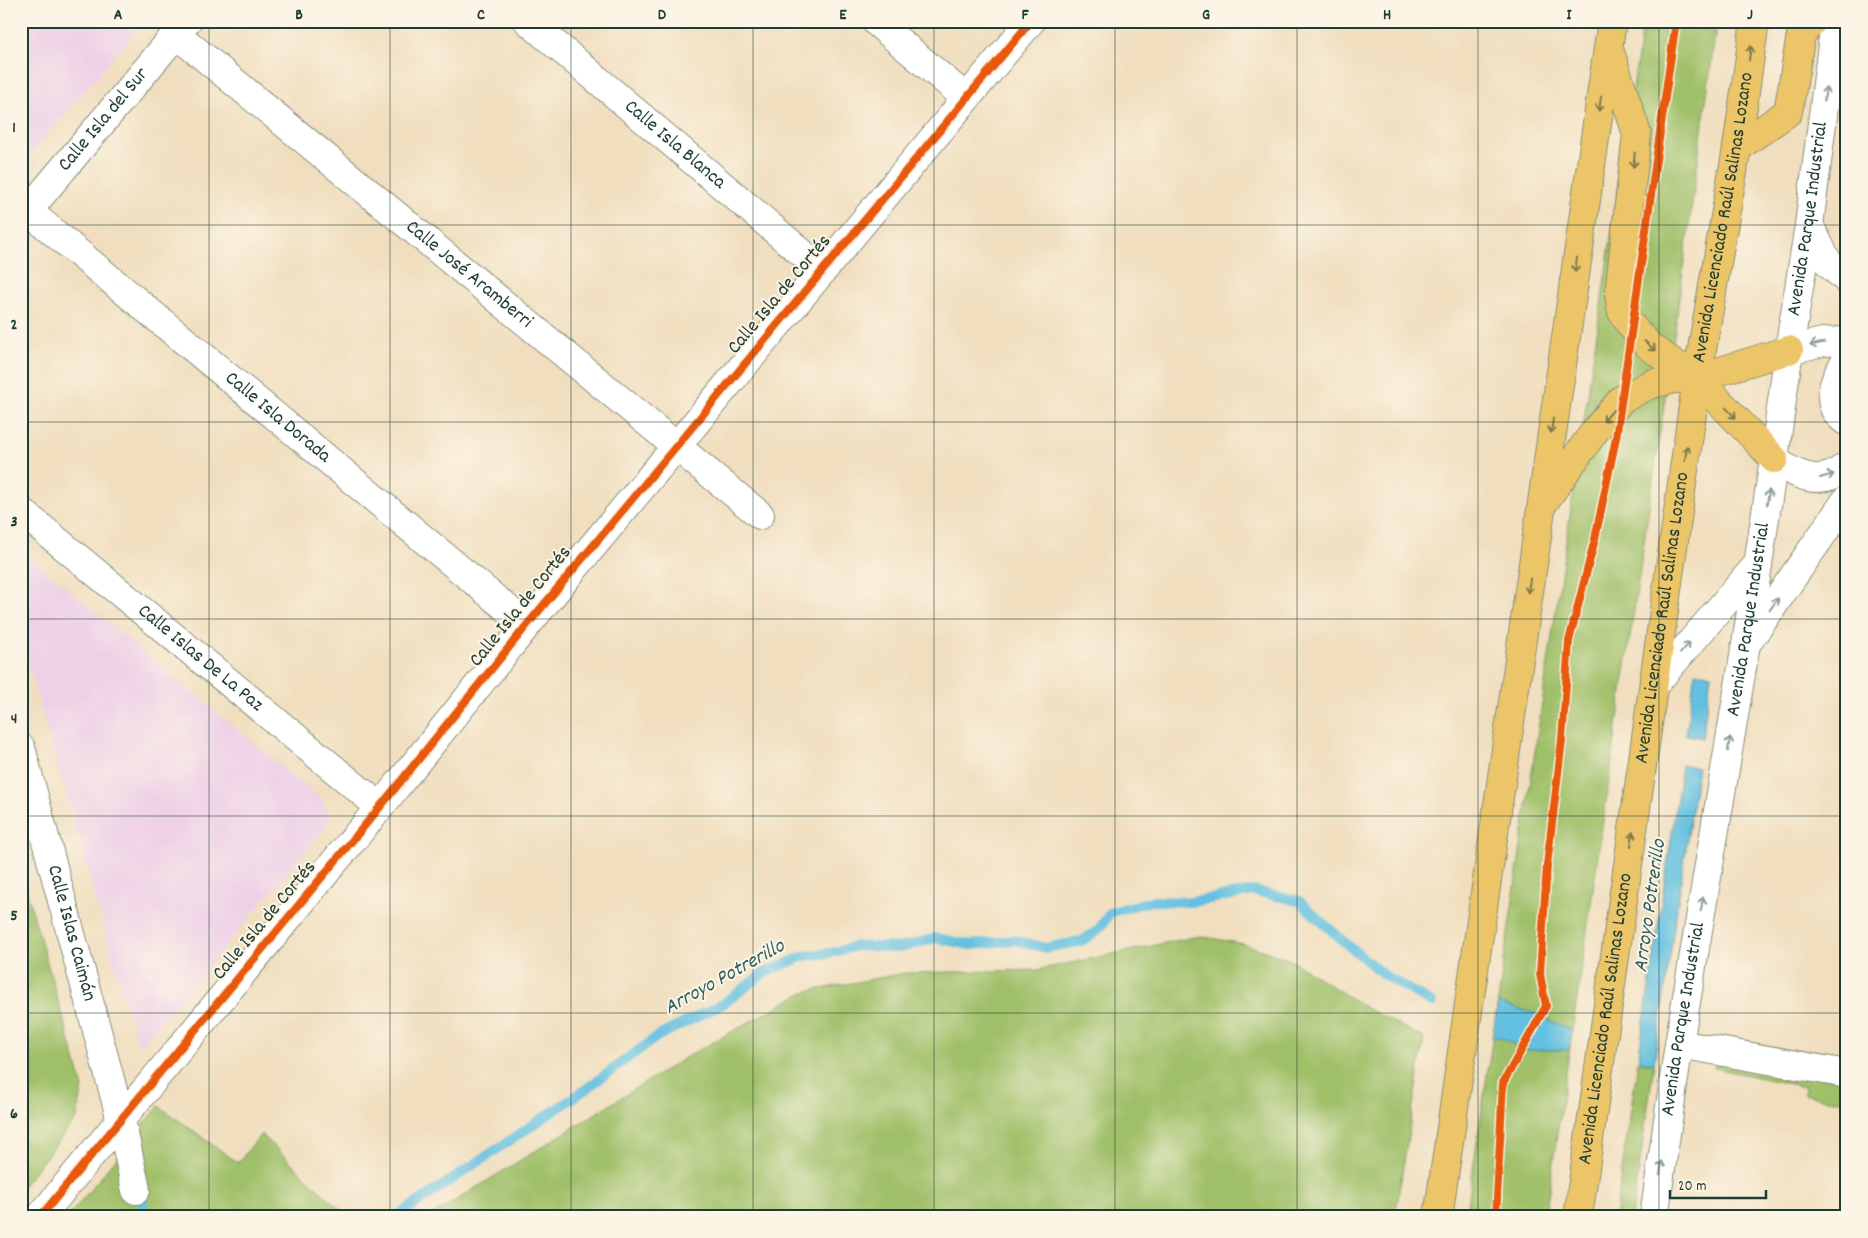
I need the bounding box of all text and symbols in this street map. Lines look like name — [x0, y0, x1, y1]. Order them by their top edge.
text: A — [114, 4, 123, 27]
text: B — [295, 4, 303, 27]
text: C — [477, 4, 485, 27]
text: D — [658, 4, 667, 27]
text: E — [839, 4, 847, 27]
text: F — [1021, 4, 1029, 27]
text: G — [1202, 4, 1210, 27]
text: H — [1383, 4, 1391, 27]
text: I — [1567, 4, 1573, 27]
text: J — [1747, 4, 1753, 27]
one-way arrow — [1745, 46, 1755, 62]
street label: Calle Isla del Sur — [52, 62, 156, 178]
street label: Avenida Licenciado Raúl Salinas Lozano — [1686, 71, 1762, 365]
one-way arrow — [1820, 87, 1830, 103]
street label: Calle Isla Blanca — [617, 94, 732, 197]
one-way arrow — [1594, 96, 1604, 112]
text: 1 — [12, 117, 16, 140]
street label: Avenida Parque Industrial — [1781, 120, 1836, 318]
one-way arrow — [1629, 151, 1639, 167]
street label: Calle José Aramberri — [399, 214, 538, 336]
street label: Calle Isla de Cortés — [721, 229, 839, 361]
one-way arrow — [1571, 257, 1581, 273]
text: 2 — [11, 314, 18, 337]
one-way arrow — [1810, 339, 1826, 349]
one-way arrow — [1644, 340, 1657, 352]
street label: Calle Isla Dorada — [218, 365, 337, 471]
one-way arrow — [1725, 407, 1737, 419]
one-way arrow — [1602, 409, 1613, 422]
one-way arrow — [1547, 417, 1557, 433]
one-way arrow — [1682, 446, 1692, 462]
street label: Avenida Licenciado Raúl Salinas Lozano — [1628, 470, 1697, 766]
one-way arrow — [1818, 470, 1834, 480]
one-way arrow — [1763, 489, 1773, 505]
text: 3 — [10, 511, 18, 534]
street label: Avenida Parque Industrial — [1720, 521, 1778, 719]
street label: Calle Isla de Cortés — [463, 540, 579, 674]
one-way arrow — [1524, 578, 1534, 594]
one-way arrow — [1769, 597, 1779, 611]
street label: Calle Islas De La Paz — [131, 598, 269, 719]
one-way arrow — [1680, 641, 1691, 654]
text: 4 — [11, 708, 17, 731]
one-way arrow — [1725, 736, 1735, 752]
one-way arrow — [1627, 832, 1637, 848]
water label: Arroyo Potrerillo — [1627, 836, 1675, 974]
street label: Calle Isla de Cortés — [206, 855, 324, 987]
street label: Calle Islas Caimán — [39, 862, 103, 1005]
street label: Avenida Licenciado Raúl Salinas Lozano — [1572, 871, 1641, 1167]
one-way arrow — [1698, 897, 1708, 913]
text: 5 — [10, 905, 18, 928]
street label: Avenida Parque Industrial — [1655, 920, 1713, 1118]
water label: Arroyo Potrerillo — [659, 932, 792, 1024]
text: 6 — [10, 1103, 18, 1126]
one-way arrow — [1657, 1161, 1667, 1177]
scale bar — [1670, 1168, 1767, 1200]
text: 20 m — [1678, 1176, 1706, 1198]

